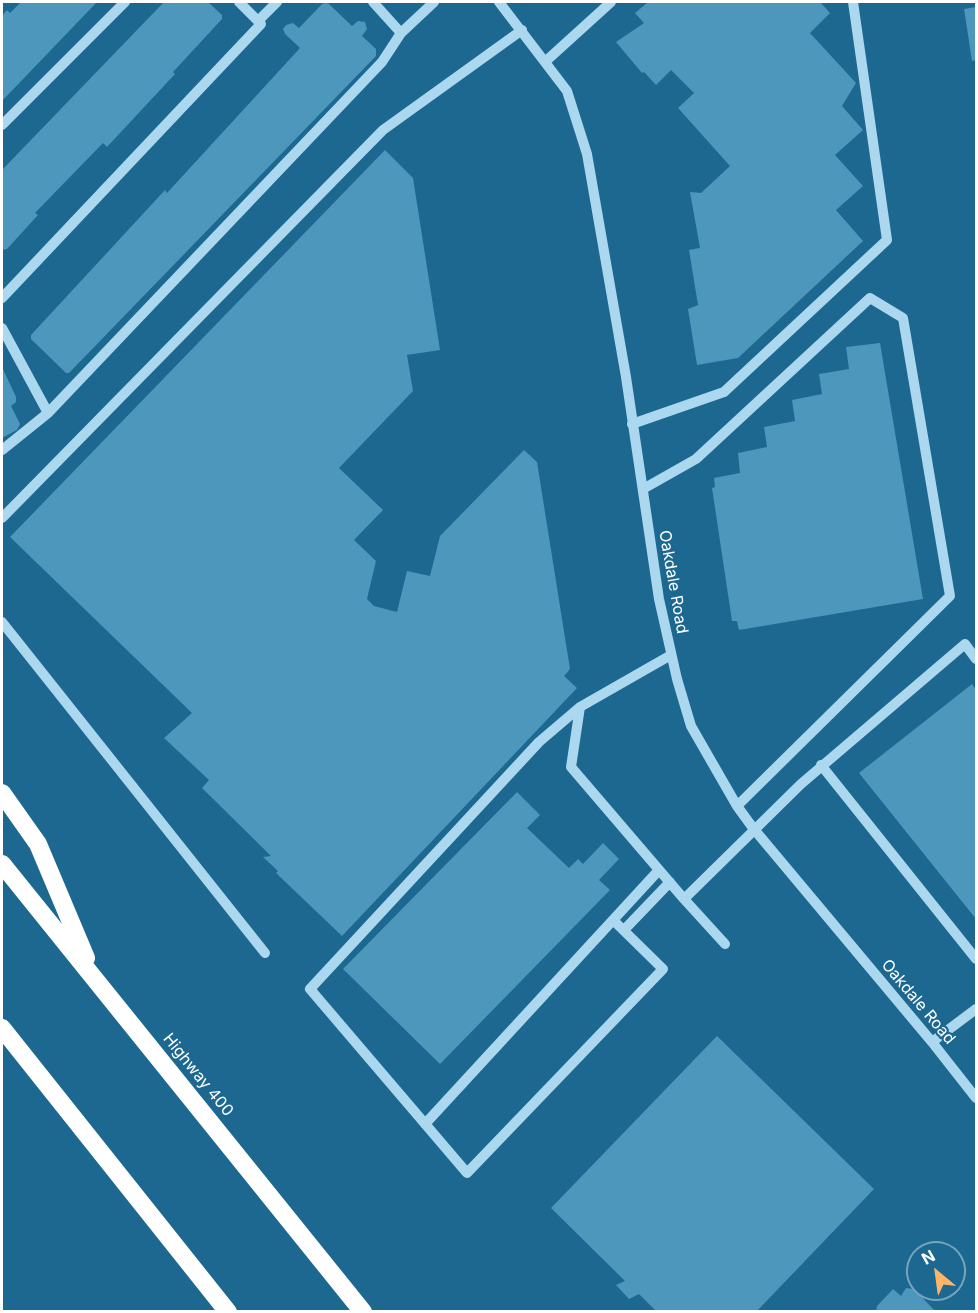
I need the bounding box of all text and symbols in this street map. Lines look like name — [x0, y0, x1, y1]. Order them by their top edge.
street label: Oakdale Road — [654, 529, 692, 635]
street label: Oakdale Road — [877, 956, 959, 1048]
street label: Highway 400 — [159, 1030, 237, 1120]
north arrow — [906, 1241, 966, 1301]
text: N — [918, 1245, 938, 1269]

